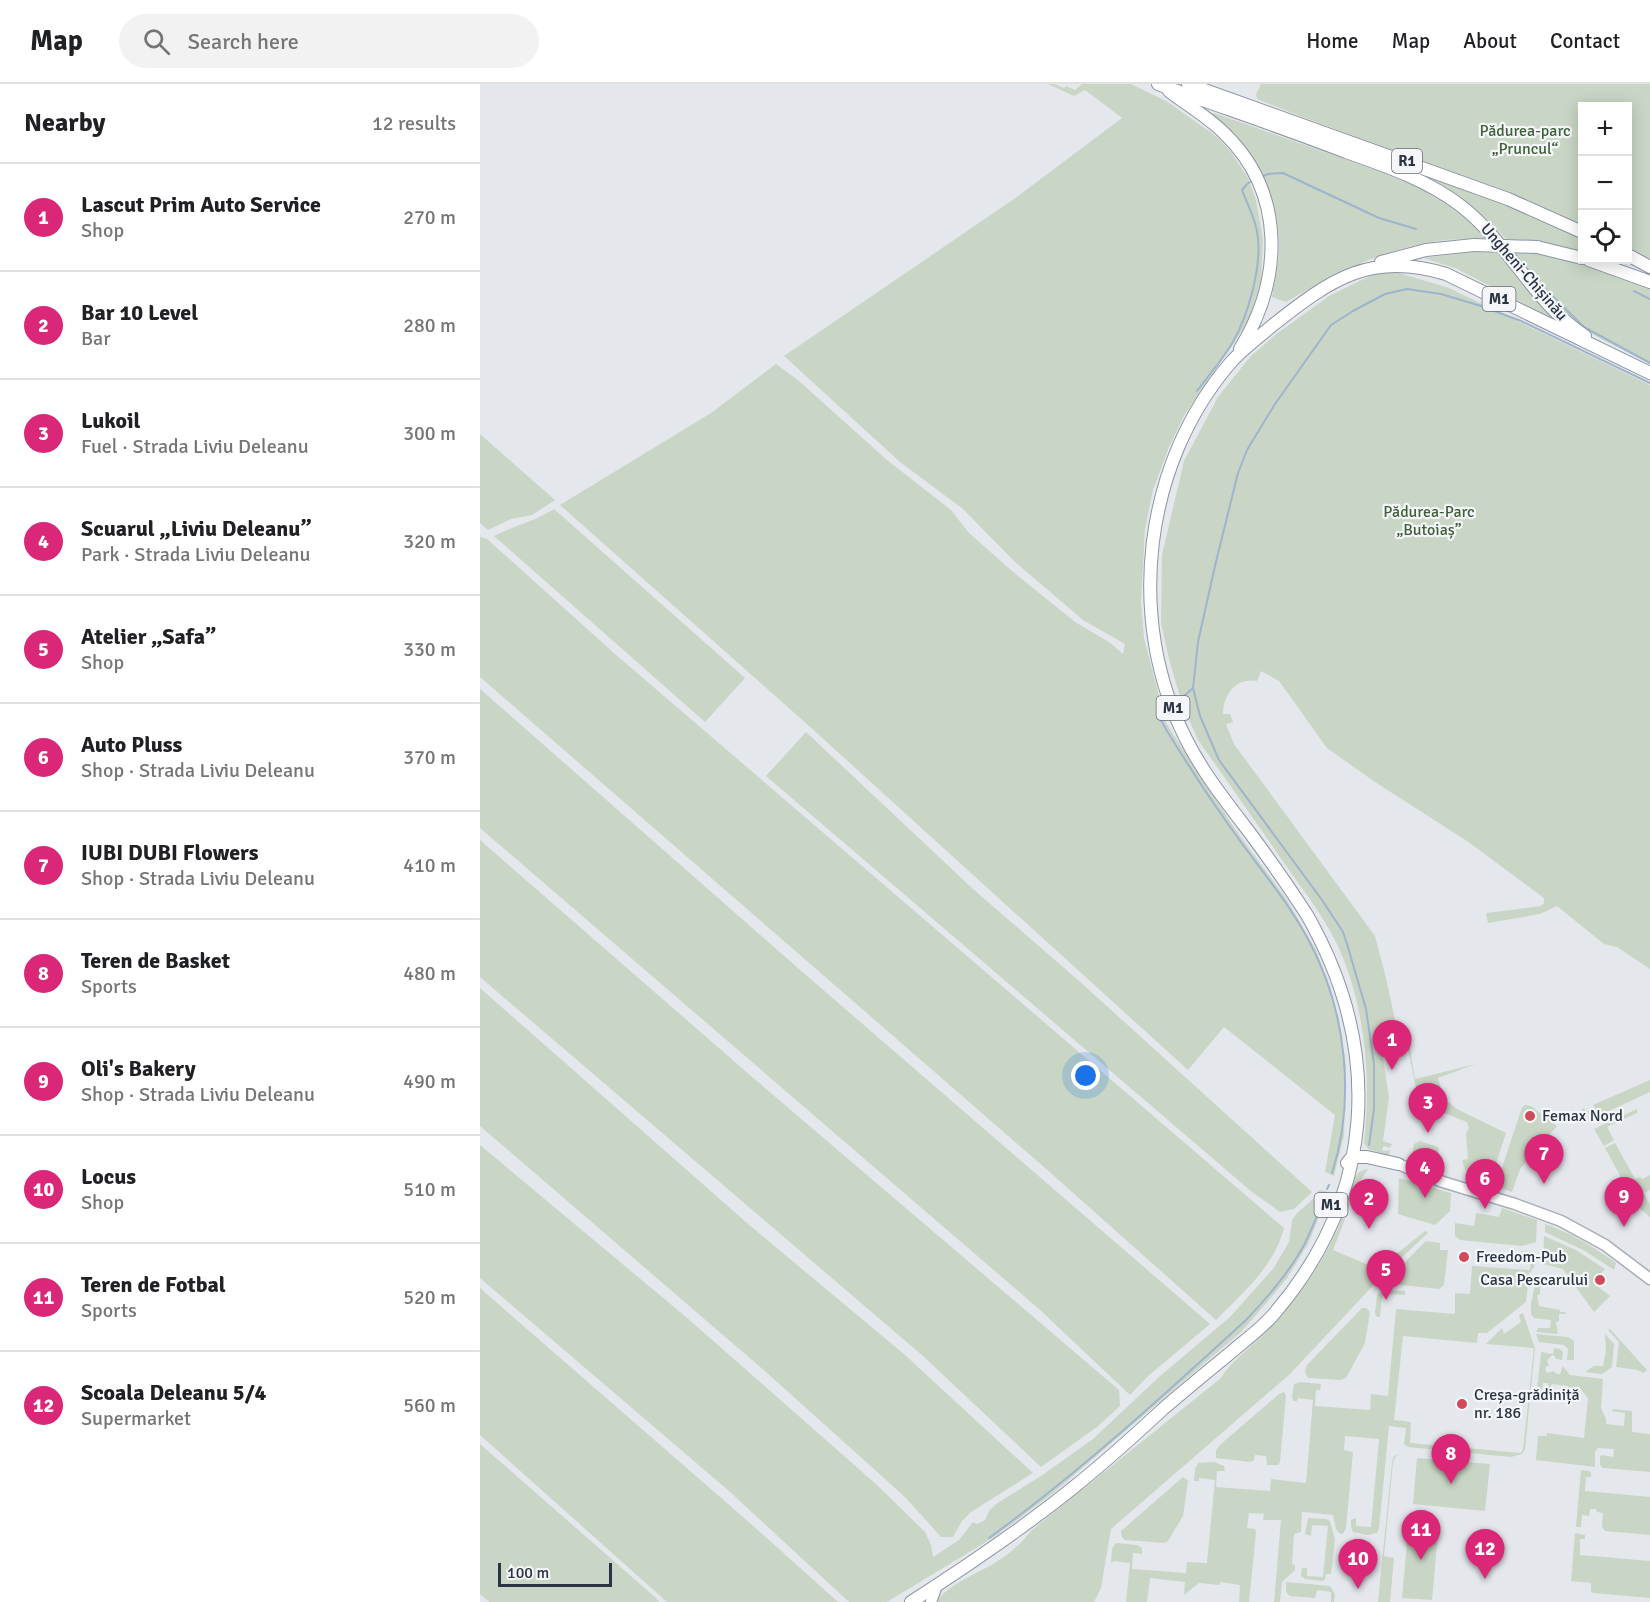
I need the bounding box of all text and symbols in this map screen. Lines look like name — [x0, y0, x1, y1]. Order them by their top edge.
search box — [119, 14, 539, 68]
text: Map — [30, 24, 83, 58]
icon: search — [140, 25, 173, 58]
text: Search here — [188, 28, 299, 55]
text: Home — [1306, 28, 1359, 54]
text: Map — [1392, 28, 1430, 54]
text: About — [1463, 28, 1517, 54]
text: Contact — [1550, 28, 1620, 54]
map controls — [1578, 102, 1632, 264]
button: + — [1578, 102, 1632, 156]
text: Nearby — [24, 107, 105, 139]
text: 12 results — [372, 111, 456, 136]
park label: Pădurea-parc „Pruncul“ — [1479, 121, 1571, 159]
road number: R1 — [1392, 149, 1422, 173]
button: − — [1578, 156, 1632, 210]
text: Lascut Prim Auto Service — [81, 191, 321, 218]
text: 1 — [38, 205, 49, 230]
text: 270 m — [403, 205, 456, 230]
button: locate — [1578, 210, 1632, 264]
text: Shop — [81, 218, 124, 243]
street label: Ungheni-Chișinău — [1476, 219, 1572, 325]
road number: M1 — [1482, 287, 1516, 311]
text: Bar 10 Level — [81, 299, 198, 326]
text: 2 — [38, 313, 49, 338]
text: 280 m — [403, 313, 456, 338]
text: Bar — [81, 326, 111, 351]
text: Lukoil — [81, 407, 140, 434]
text: 3 — [38, 421, 49, 446]
text: 300 m — [403, 421, 456, 446]
text: Fuel · Strada Liviu Deleanu — [81, 434, 309, 459]
park label: Pădurea-Parc „Butoiaș” — [1383, 502, 1475, 540]
text: Scuarul „Liviu Deleanu” — [81, 515, 312, 542]
text: 4 — [38, 529, 49, 554]
text: 320 m — [403, 529, 456, 554]
text: Park · Strada Liviu Deleanu — [81, 542, 310, 567]
text: Atelier „Safa” — [81, 623, 216, 650]
text: 5 — [38, 637, 49, 662]
text: 330 m — [403, 637, 456, 662]
text: Shop — [81, 650, 124, 675]
road number: M1 — [1156, 696, 1190, 720]
text: Auto Pluss — [81, 731, 182, 758]
text: 6 — [38, 745, 49, 770]
text: 370 m — [403, 745, 456, 770]
text: Shop · Strada Liviu Deleanu — [81, 758, 315, 783]
text: IUBI DUBI Flowers — [81, 839, 259, 866]
text: 7 — [38, 853, 49, 878]
text: 410 m — [403, 853, 456, 878]
text: Shop · Strada Liviu Deleanu — [81, 866, 315, 891]
text: Teren de Basket — [81, 947, 230, 974]
text: 8 — [38, 961, 49, 986]
text: 480 m — [403, 961, 456, 986]
text: Sports — [81, 974, 137, 999]
pin: 1 — [1372, 1020, 1412, 1070]
text: Oli's Bakery — [81, 1055, 196, 1082]
your location — [1071, 1061, 1100, 1090]
text: 9 — [38, 1069, 49, 1094]
text: 490 m — [403, 1069, 456, 1094]
text: Shop · Strada Liviu Deleanu — [81, 1082, 315, 1107]
pin: 3 — [1408, 1084, 1448, 1133]
place label: Femax Nord — [1542, 1106, 1623, 1126]
marker: Femax Nord — [1523, 1109, 1537, 1123]
pin: 7 — [1524, 1134, 1564, 1184]
pin: 4 — [1406, 1148, 1444, 1198]
pin: 6 — [1466, 1160, 1504, 1209]
text: Locus — [81, 1163, 136, 1190]
text: 10 — [33, 1177, 54, 1202]
text: 510 m — [403, 1177, 456, 1202]
pin: 9 — [1604, 1178, 1644, 1227]
pin: 2 — [1350, 1180, 1388, 1229]
text: Shop — [81, 1190, 124, 1215]
road number: M1 — [1314, 1193, 1348, 1217]
place label: Freedom-Pub — [1476, 1247, 1567, 1267]
pin: 5 — [1366, 1250, 1406, 1300]
marker: Freedom-Pub — [1457, 1250, 1471, 1264]
place label: Casa Pescarului — [1480, 1270, 1588, 1290]
text: Teren de Fotbal — [81, 1271, 226, 1298]
marker: Casa Pescarului — [1593, 1273, 1607, 1287]
text: 11 — [33, 1285, 54, 1310]
text: 520 m — [403, 1285, 456, 1310]
text: Sports — [81, 1298, 137, 1323]
text: Scoala Deleanu 5/4 — [81, 1379, 267, 1406]
place label: Creșa-grădiniță nr. 186 — [1474, 1385, 1580, 1423]
text: 12 — [33, 1393, 54, 1418]
text: 560 m — [403, 1393, 456, 1418]
marker: Creșa-grădiniță nr. 186 — [1455, 1397, 1469, 1411]
text: Supermarket — [81, 1406, 191, 1431]
pin: 8 — [1432, 1434, 1470, 1484]
pin: 11 — [1402, 1510, 1440, 1560]
pin: 12 — [1466, 1530, 1504, 1579]
pin: 10 — [1338, 1540, 1378, 1589]
scale bar — [498, 1560, 612, 1588]
text: 100 m — [507, 1563, 549, 1583]

